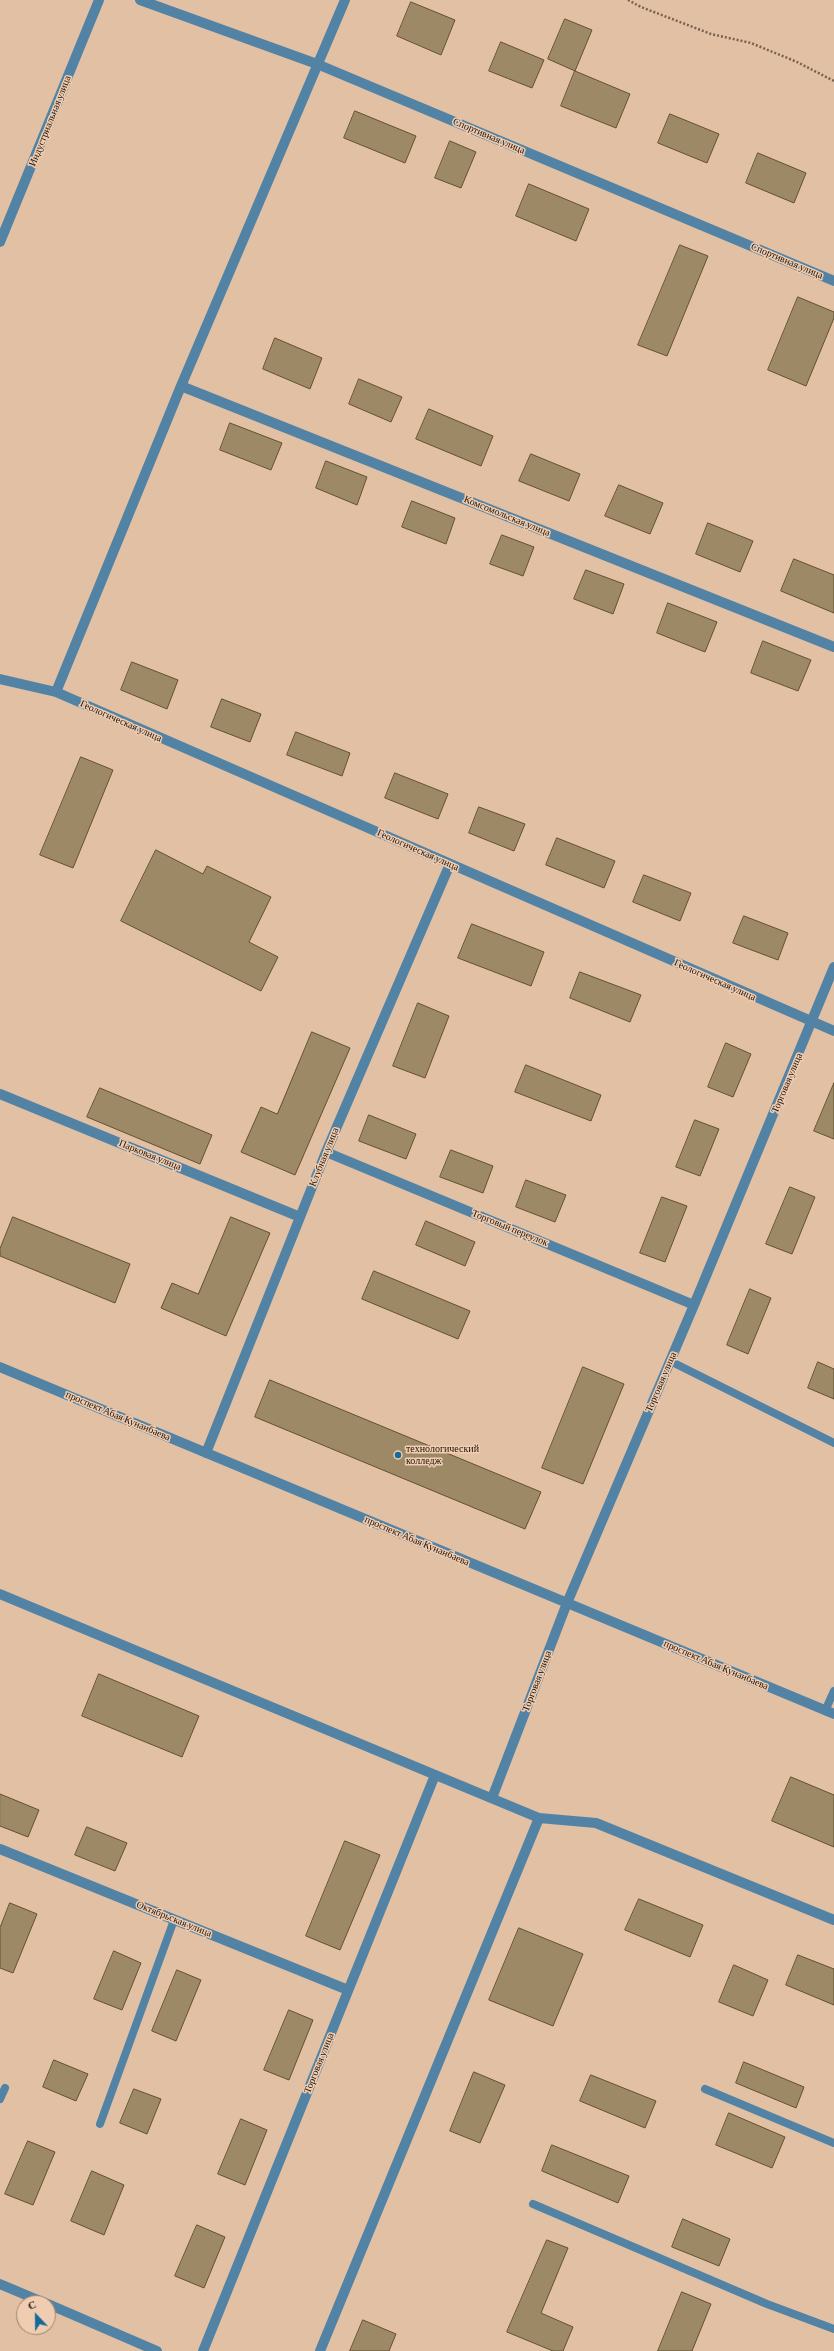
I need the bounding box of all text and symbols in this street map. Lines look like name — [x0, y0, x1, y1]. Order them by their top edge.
street label: Индустриальная улица — [26, 74, 74, 168]
street label: Спортивная улица — [451, 115, 527, 157]
street label: Спортивная улица — [749, 240, 825, 282]
street label: Комсомольская улица — [462, 493, 552, 539]
street label: Геологическая улица — [78, 698, 164, 744]
street label: Геологическая улица — [375, 827, 461, 873]
street label: Геологическая улица — [672, 957, 758, 1003]
street label: Торговая улица — [769, 1051, 805, 1115]
street label: Клубная улица — [307, 1126, 341, 1188]
street label: Парковая улица — [117, 1137, 183, 1173]
street label: Торговый переулок — [470, 1207, 550, 1249]
street label: Торговая улица — [643, 1350, 679, 1414]
street label: проспект Абая Кунанбаева — [64, 1388, 172, 1444]
place label: технологический колледж — [406, 1443, 479, 1466]
marker: технологический колледж — [393, 1450, 403, 1460]
street label: проспект Абая Кунанбаева — [363, 1513, 471, 1569]
street label: проспект Абая Кунанбаева — [662, 1637, 770, 1693]
street label: Торговая улица — [520, 1649, 554, 1713]
street label: Октябрьская улица — [135, 1898, 213, 1940]
street label: Торговая улица — [301, 2031, 337, 2095]
north arrow — [16, 2295, 56, 2335]
text: С — [26, 2298, 38, 2312]

